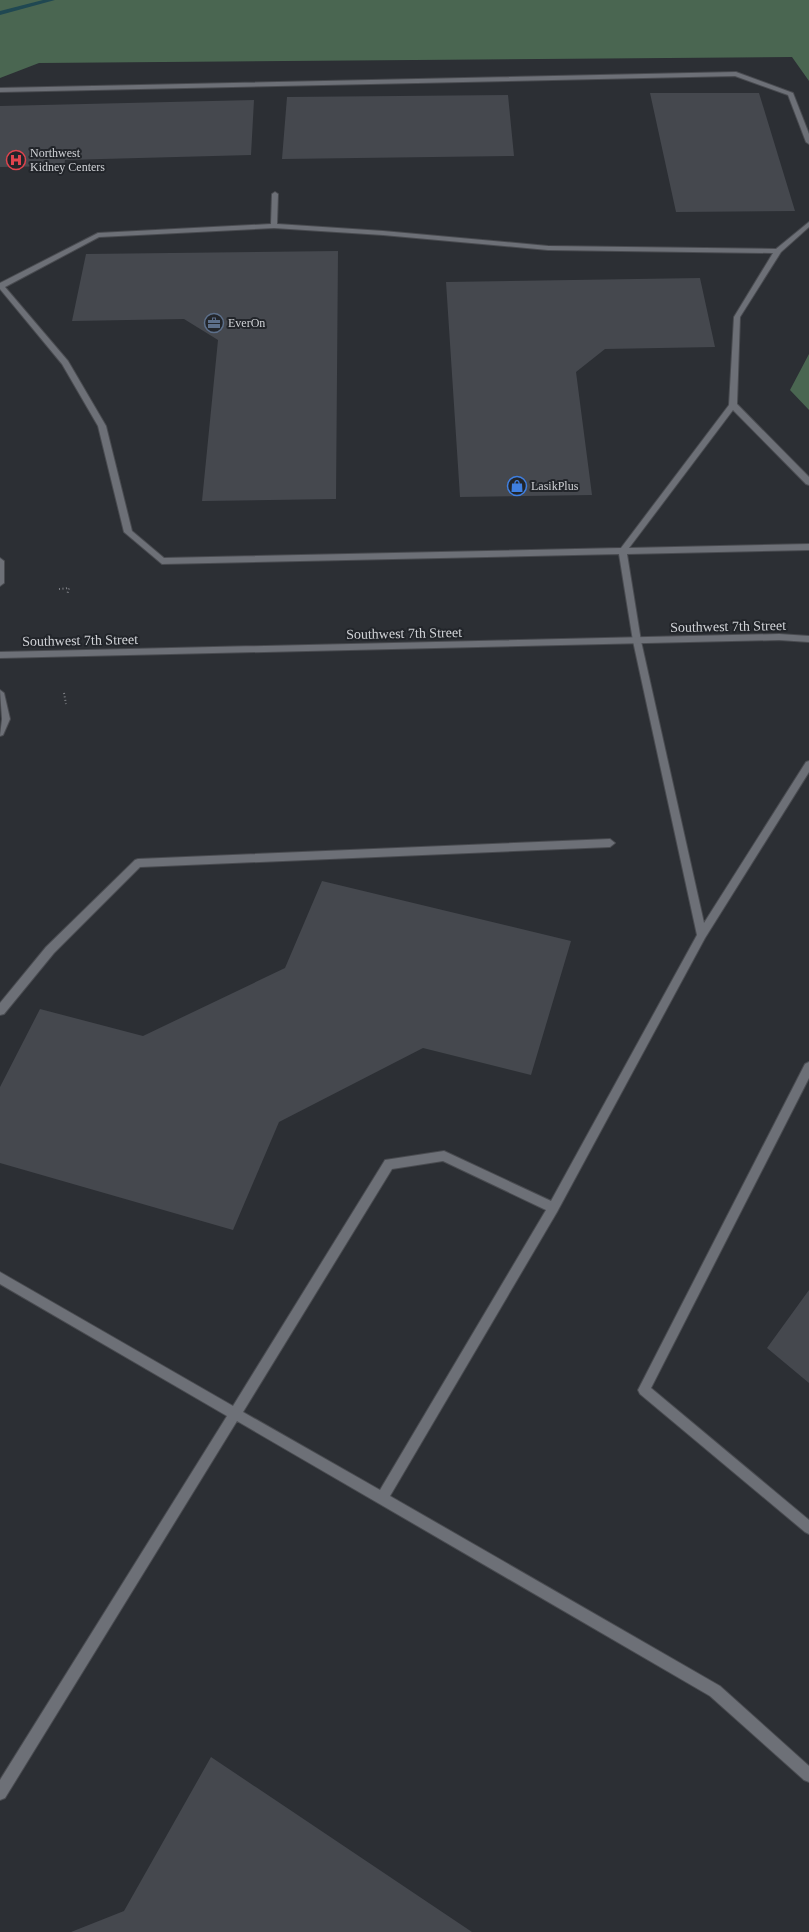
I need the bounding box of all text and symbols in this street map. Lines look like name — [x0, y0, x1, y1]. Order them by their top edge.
place label: Northwest Kidney Centers — [30, 146, 105, 174]
hospital icon: Northwest Kidney Centers — [5, 149, 27, 171]
office icon: EverOn — [203, 312, 225, 334]
place label: EverOn — [228, 316, 265, 330]
shop icon: LasikPlus — [506, 475, 528, 497]
place label: LasikPlus — [531, 479, 579, 493]
street label: Southwest 7th Street — [670, 618, 786, 635]
street label: Southwest 7th Street — [346, 625, 462, 642]
street label: Southwest 7th Street — [22, 632, 138, 649]

